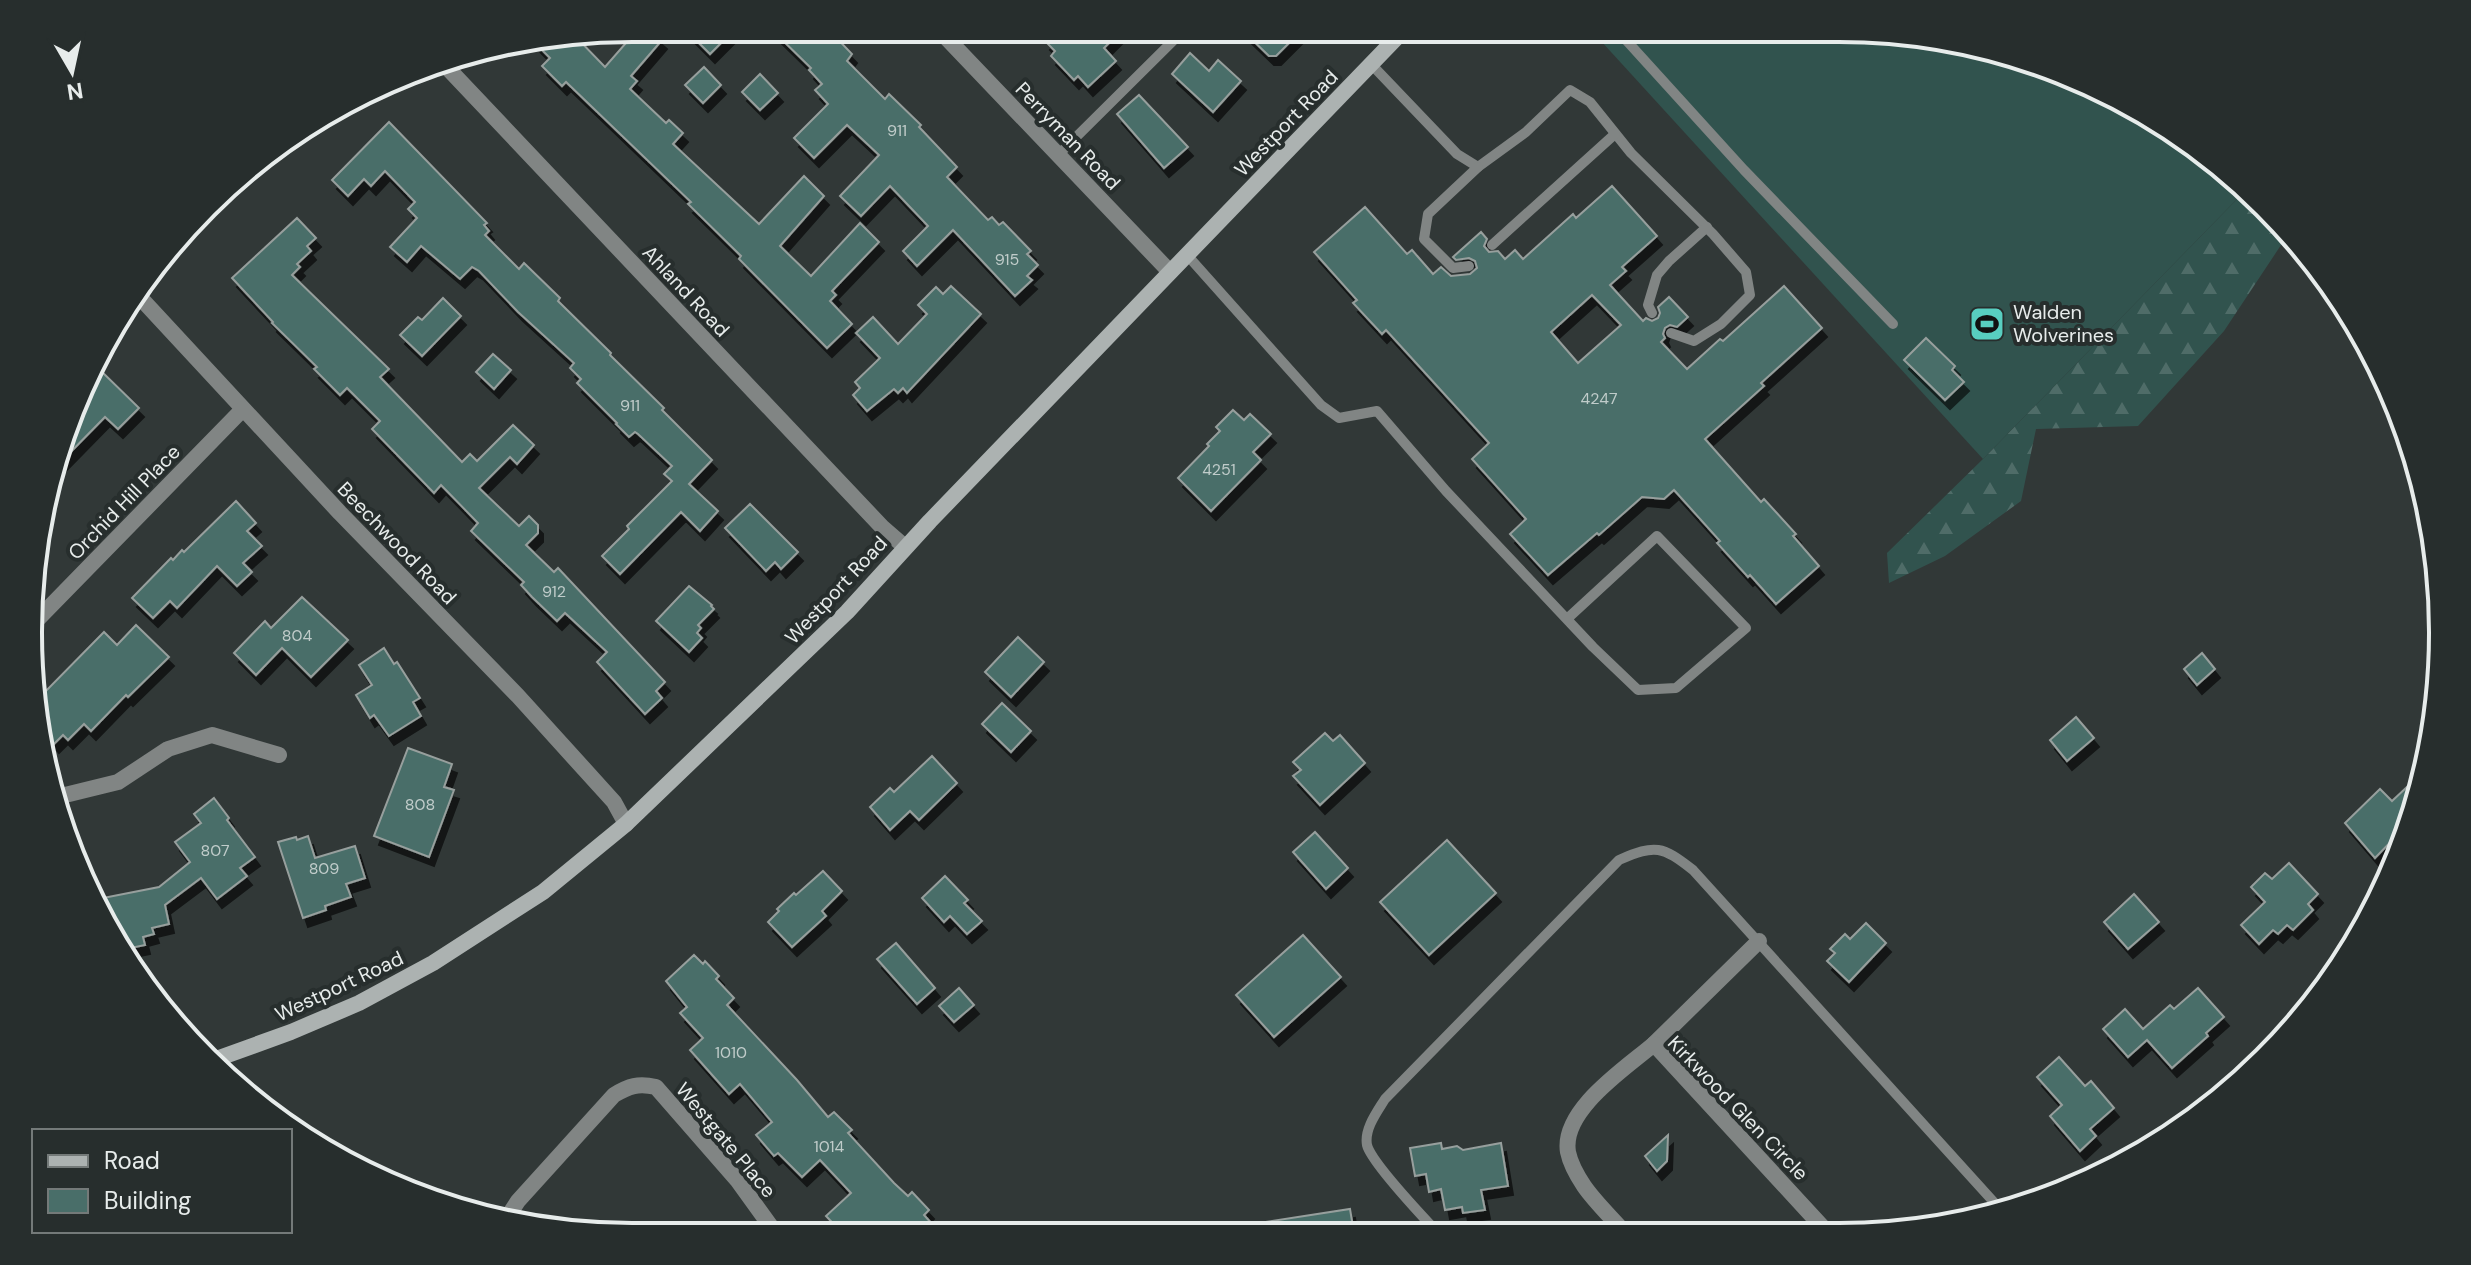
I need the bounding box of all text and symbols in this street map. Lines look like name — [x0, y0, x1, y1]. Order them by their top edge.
north arrow — [32, 32, 112, 112]
street label: Westport Road — [1228, 64, 1344, 182]
text: N — [65, 76, 85, 107]
street label: Perryman Road — [1010, 76, 1126, 196]
house number: 911 — [887, 120, 907, 141]
street label: Ahland Road — [637, 240, 735, 342]
house number: 915 — [995, 249, 1019, 270]
place label: Walden Wolverines — [2013, 299, 2114, 348]
sports icon: Walden Wolverines — [1968, 305, 2006, 343]
house number: 4247 — [1581, 388, 1617, 409]
house number: 911 — [620, 395, 640, 416]
street label: Orchid Hill Place — [62, 439, 186, 565]
house number: 4251 — [1202, 459, 1236, 480]
street label: Beechwood Road — [332, 476, 462, 610]
street label: Westport Road — [779, 530, 893, 650]
house number: 912 — [542, 581, 566, 602]
house number: 804 — [282, 625, 312, 646]
house number: 808 — [405, 794, 435, 815]
house number: 807 — [201, 840, 230, 861]
house number: 809 — [309, 858, 339, 879]
street label: Westport Road — [271, 945, 407, 1027]
street label: Kirkwood Glen Circle — [1662, 1030, 1814, 1186]
house number: 1010 — [715, 1042, 747, 1063]
street label: Westgate Place — [670, 1077, 782, 1203]
legend — [32, 1129, 292, 1233]
house number: 1014 — [814, 1136, 845, 1157]
text: Road — [104, 1145, 160, 1176]
text: Building — [104, 1185, 191, 1216]

